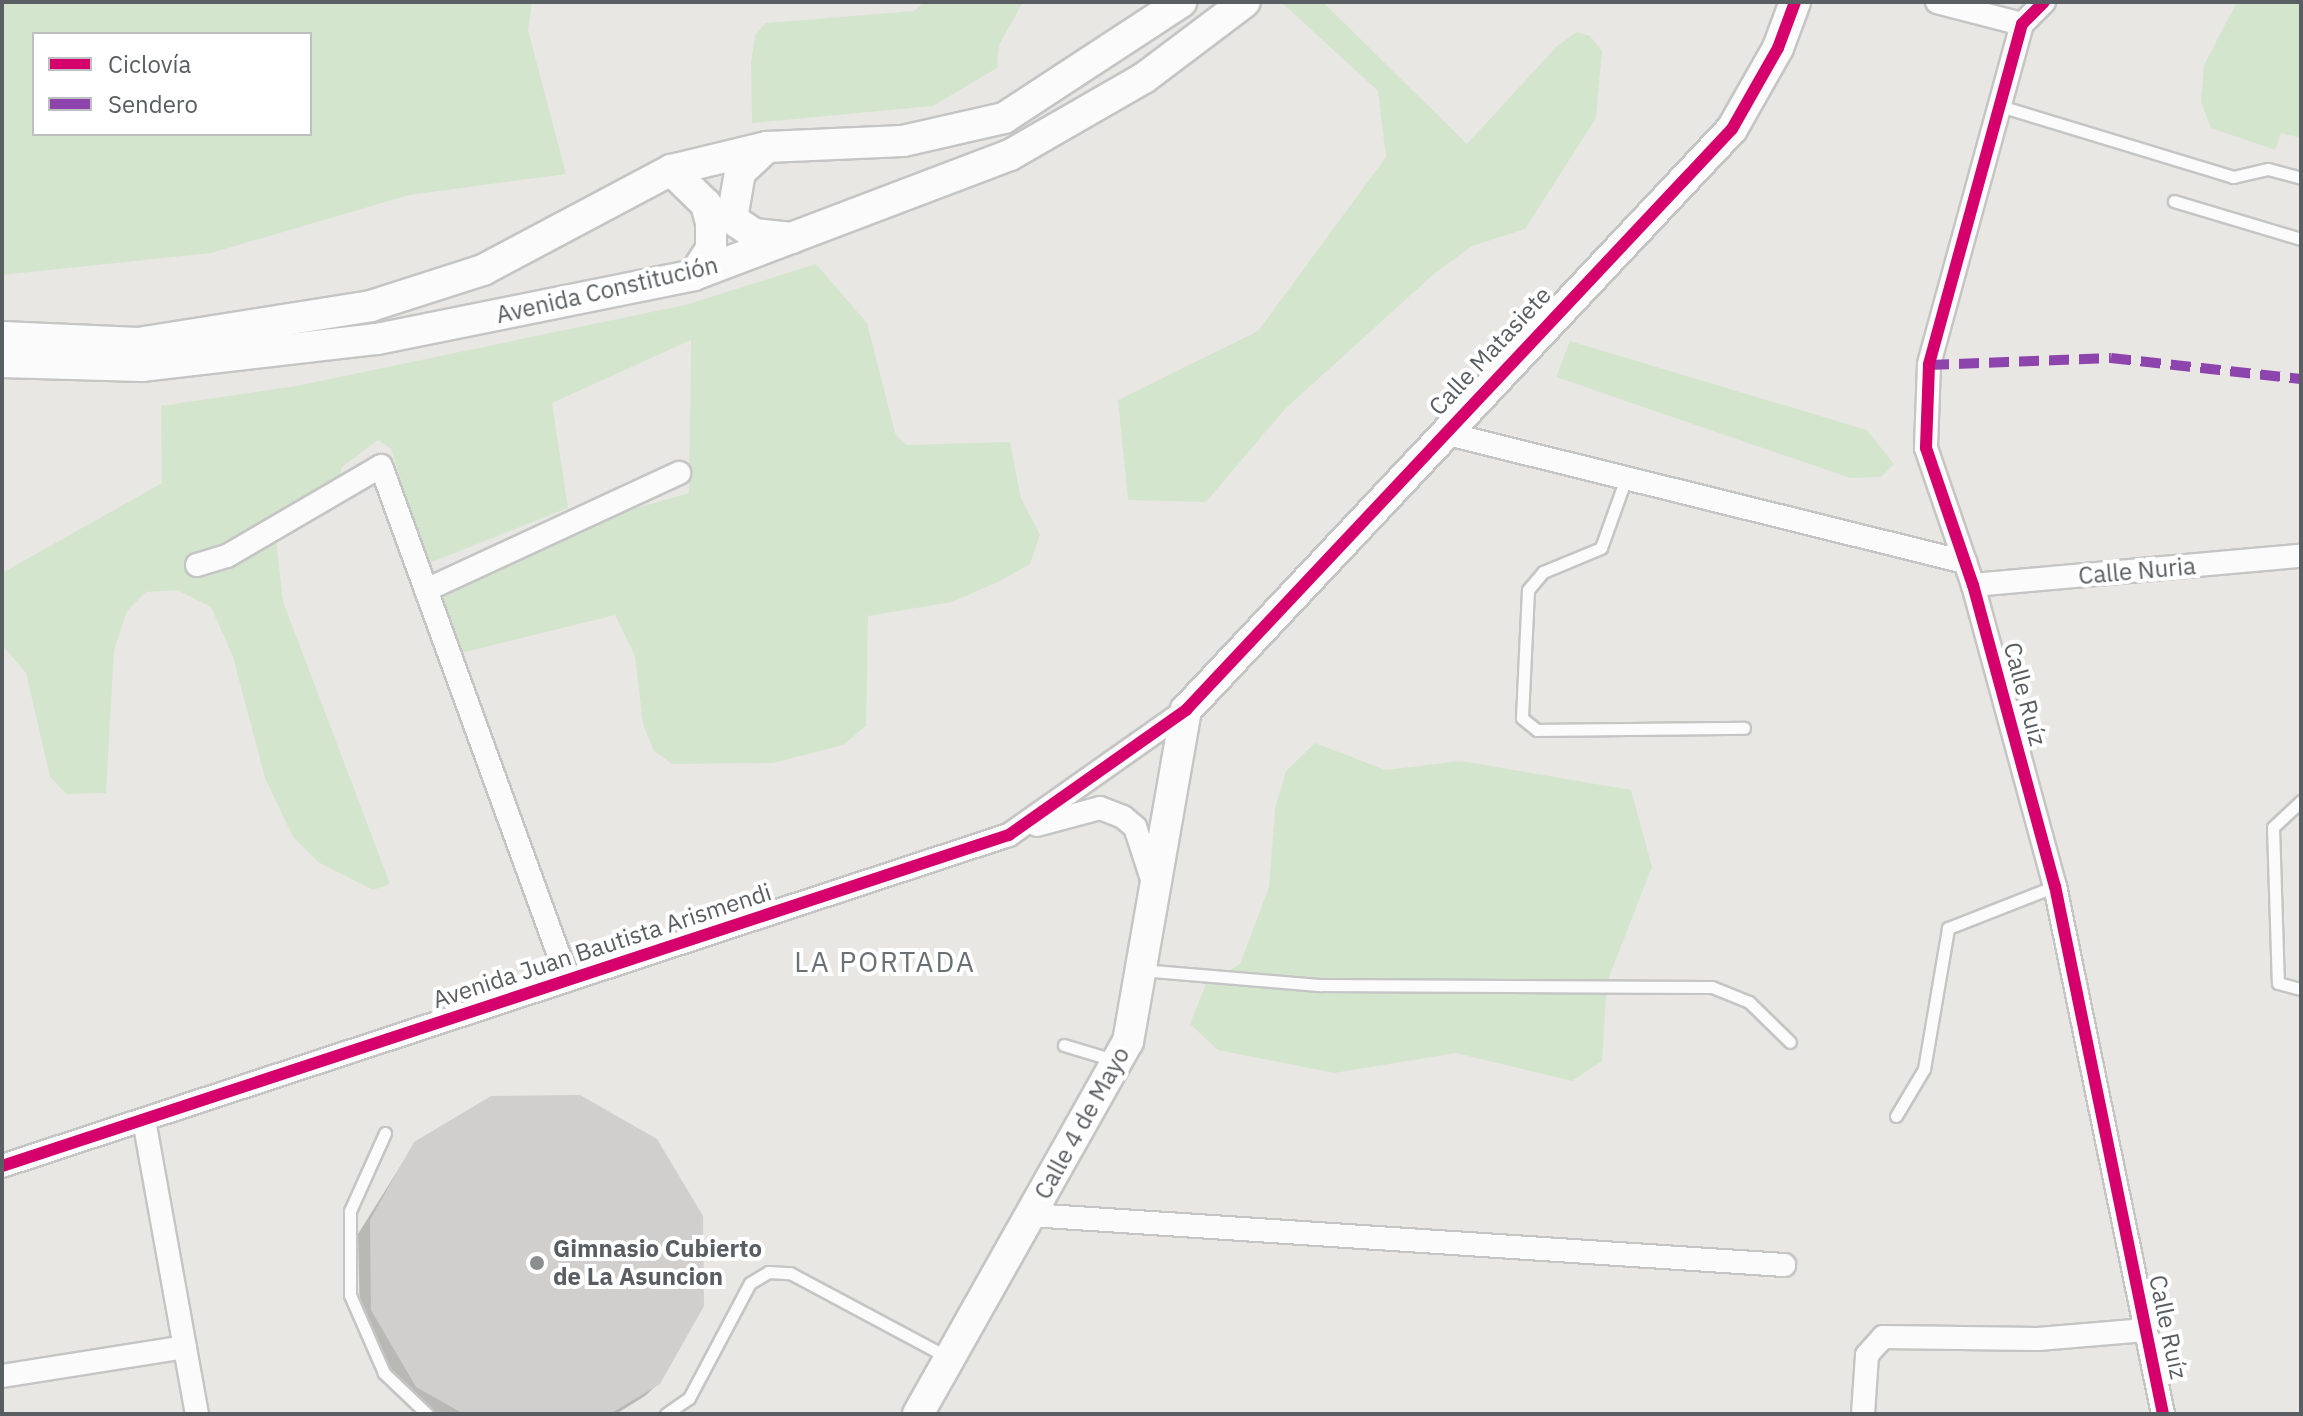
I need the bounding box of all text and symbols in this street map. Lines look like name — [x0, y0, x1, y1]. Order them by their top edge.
legend — [32, 32, 312, 136]
text: Ciclovía — [108, 48, 191, 80]
text: Sendero — [108, 88, 198, 120]
street label: Avenida Constitución — [493, 250, 721, 330]
street label: Calle Matasiete — [1423, 281, 1557, 421]
street label: Calle Nuria — [2077, 552, 2197, 590]
street label: Calle Ruíz — [1997, 639, 2053, 749]
street label: Avenida Juan Bautista Arismendi — [429, 878, 775, 1014]
district label: LA PORTADA — [794, 945, 976, 979]
street label: Calle 4 de Mayo — [1028, 1042, 1136, 1204]
place label: Gimnasio Cubierto de La Asuncion — [553, 1235, 762, 1291]
marker: Gimnasio Cubierto de La Asuncion — [528, 1254, 546, 1272]
street label: Calle Ruíz — [2143, 1272, 2193, 1382]

